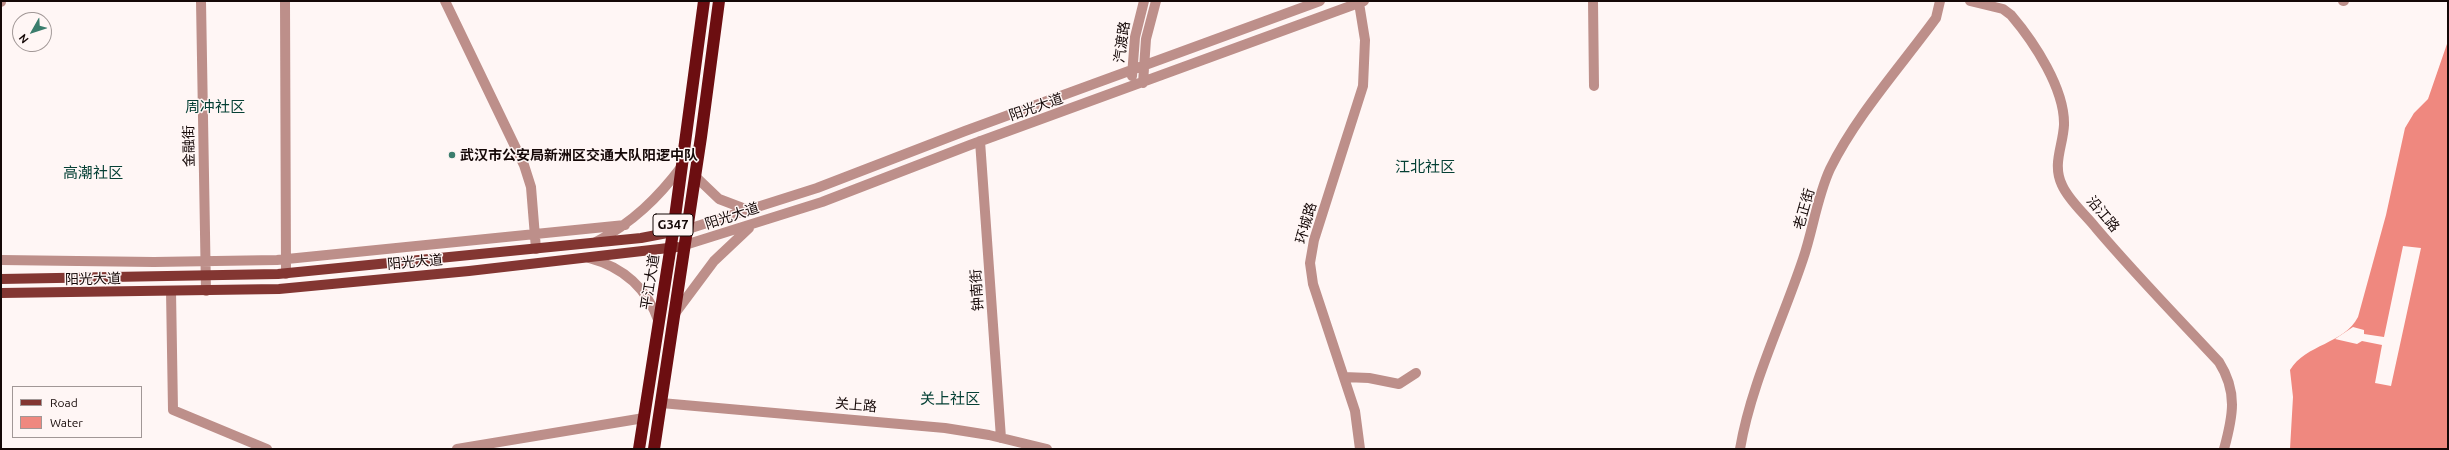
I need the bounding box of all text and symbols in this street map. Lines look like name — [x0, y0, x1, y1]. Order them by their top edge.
north arrow — [12, 12, 52, 52]
street label: 汽渡路 — [1111, 20, 1133, 64]
text: N — [16, 32, 31, 46]
street label: 阳光大道 — [1007, 90, 1065, 124]
district label: 周冲社区 — [185, 98, 245, 116]
street label: 金融街 — [180, 125, 198, 167]
place label: 武汉市公安局新洲区交通大队阳逻中队 — [460, 147, 698, 163]
marker: 武汉市公安局新洲区交通大队阳逻中队 — [447, 150, 457, 160]
district label: 江北社区 — [1395, 158, 1455, 176]
district label: 高潮社区 — [63, 164, 123, 182]
street label: 老正街 — [1790, 186, 1818, 232]
street label: 沿江路 — [2083, 193, 2123, 235]
street label: 阳光大道 — [703, 199, 761, 233]
street label: 环城路 — [1292, 200, 1320, 246]
road number: G347 — [653, 214, 693, 236]
street label: 阳光大道 — [386, 251, 444, 273]
street label: 平江大道 — [637, 253, 663, 311]
street label: 钟南街 — [967, 268, 987, 312]
street label: 阳光大道 — [65, 270, 121, 288]
legend — [12, 386, 142, 438]
district label: 关上社区 — [920, 390, 980, 408]
street label: 关上路 — [834, 395, 878, 415]
text: Road — [50, 396, 78, 409]
text: Water — [50, 416, 83, 429]

